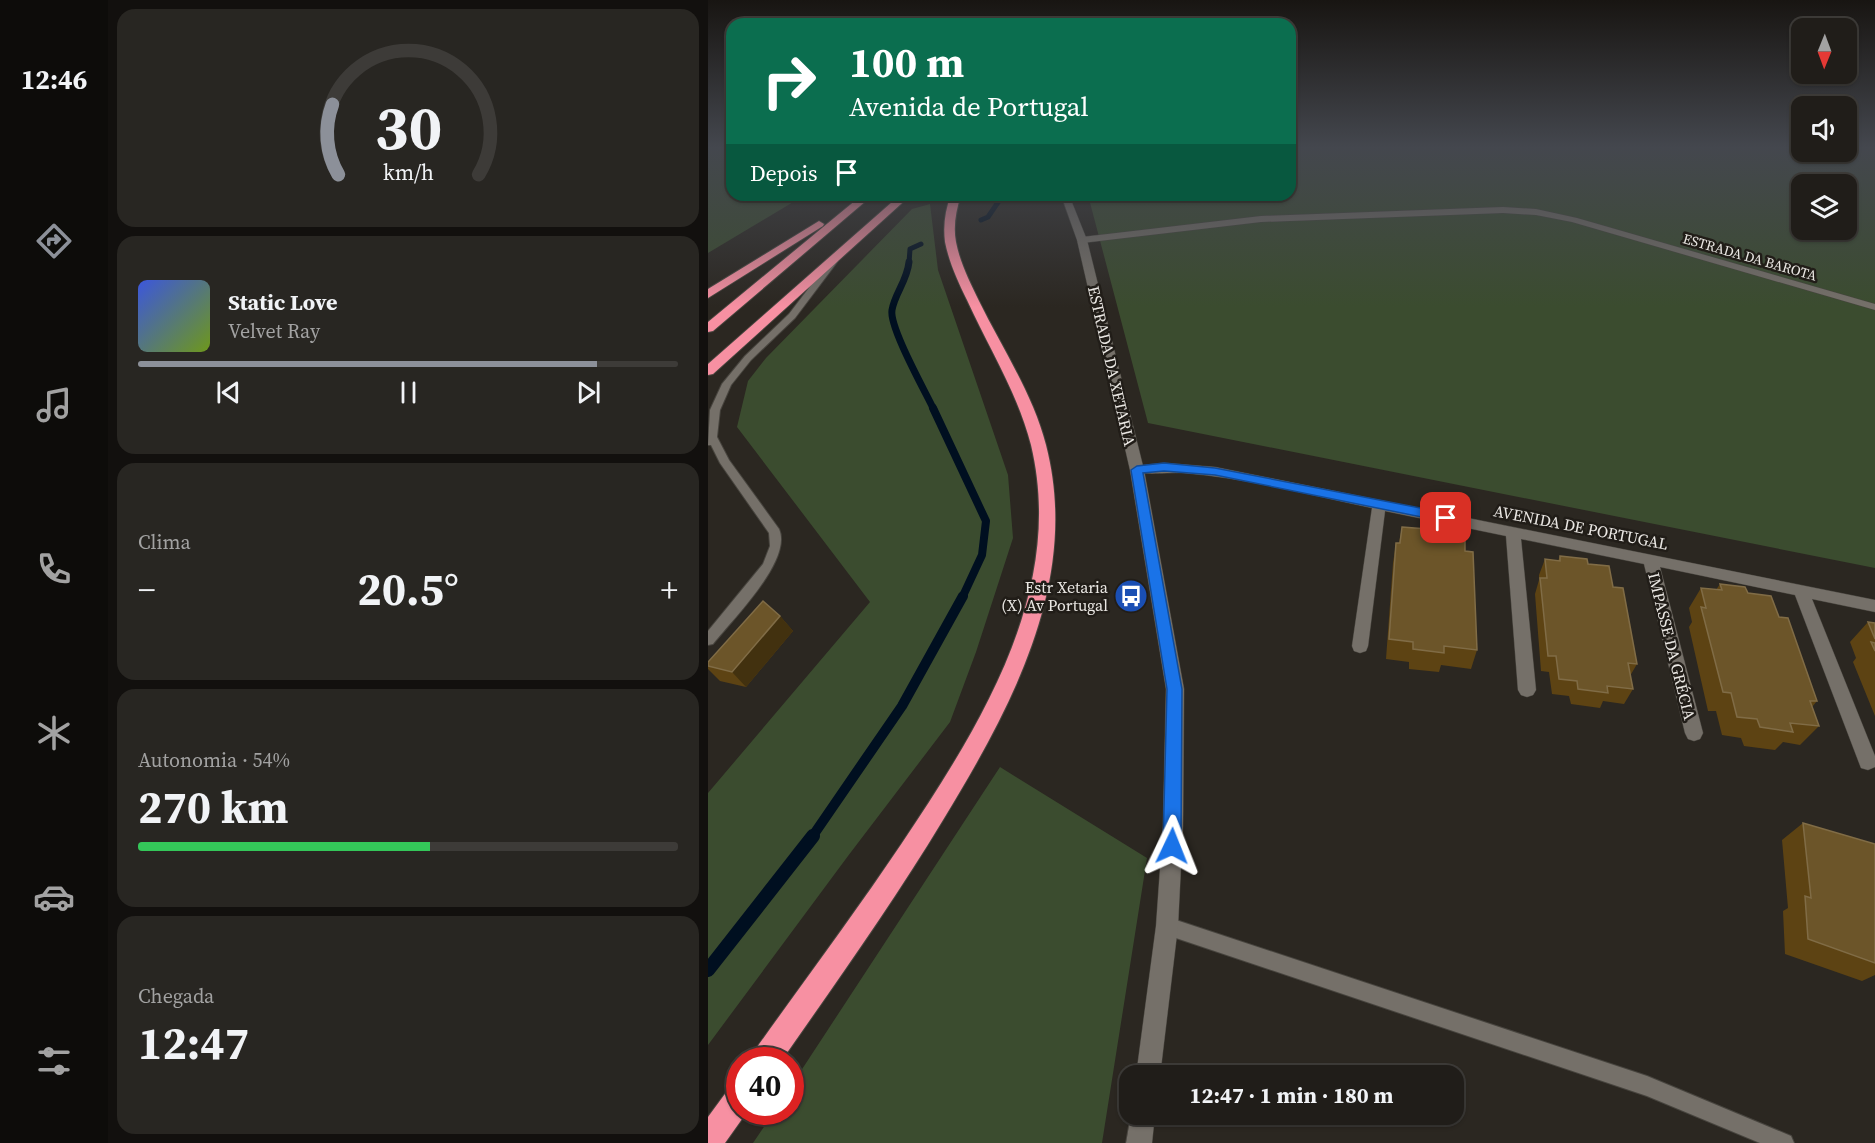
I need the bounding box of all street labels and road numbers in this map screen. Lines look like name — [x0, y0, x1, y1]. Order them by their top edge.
street label: ESTRADA DA BAROTA — [1681, 228, 1820, 286]
street label: ESTRADA DA XETARIA — [1083, 284, 1141, 449]
street label: AVENIDA DE PORTUGAL — [1492, 499, 1670, 555]
street label: IMPASSE DA GRÉCIA — [1643, 570, 1701, 722]

